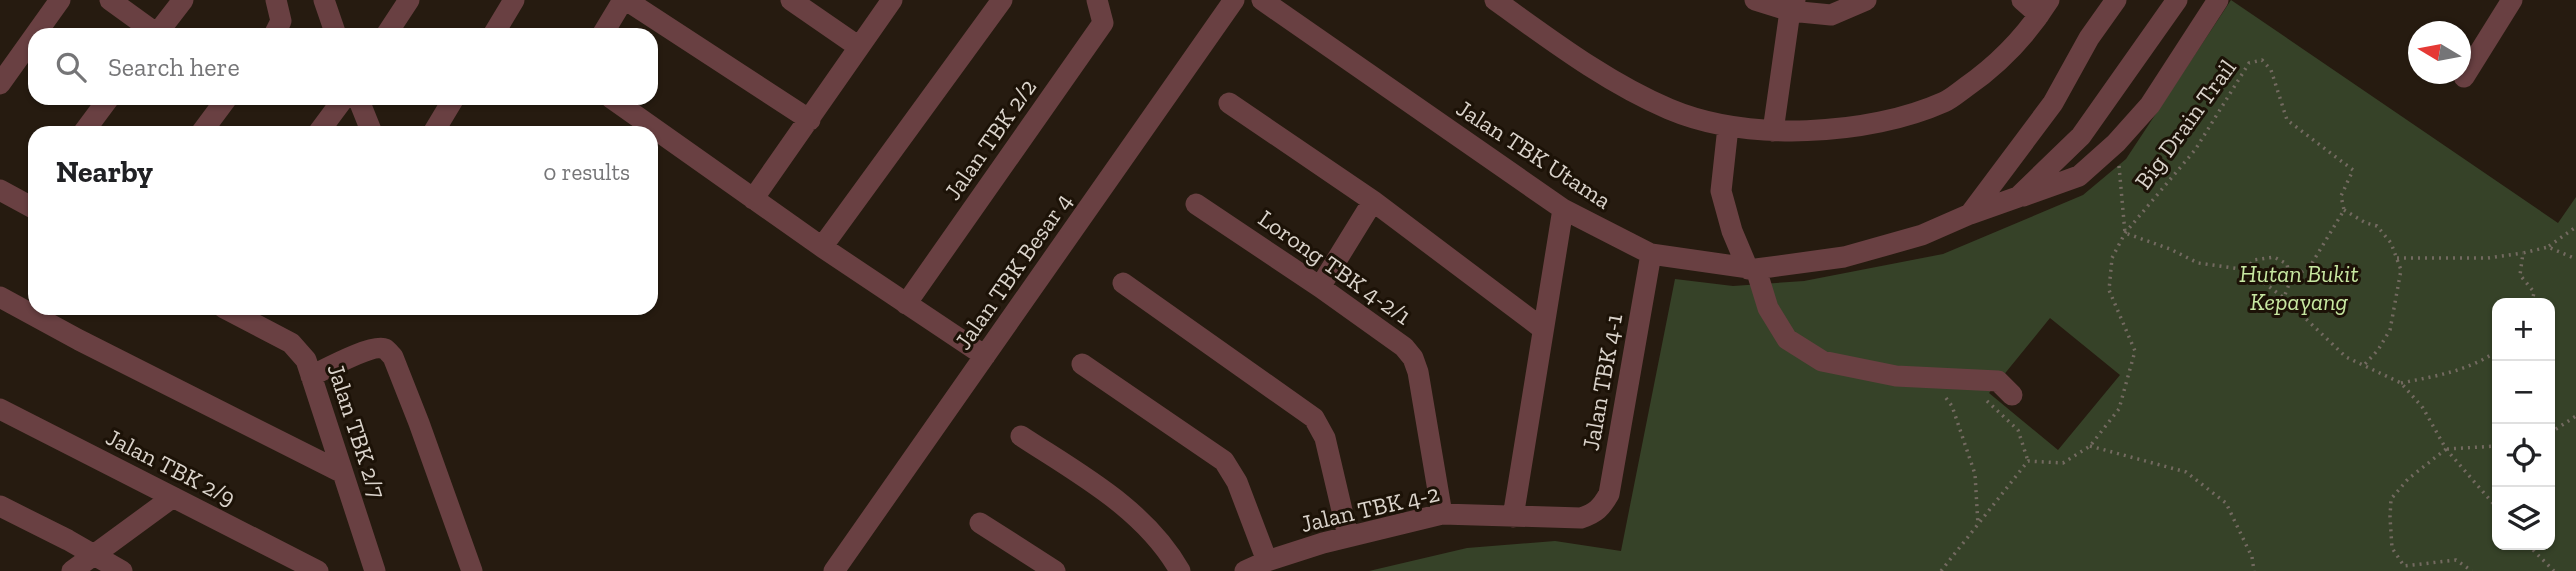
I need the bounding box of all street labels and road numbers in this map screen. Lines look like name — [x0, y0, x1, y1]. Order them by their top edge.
street label: Big Drain Trail — [2128, 54, 2242, 194]
street label: Jalan TBK 2/2 — [938, 73, 1042, 205]
street label: Jalan TBK Utama — [1451, 93, 1617, 215]
street label: Jalan TBK Besar 4 — [948, 187, 1078, 355]
street label: Lorong TBK 4-2/1 — [1253, 203, 1417, 331]
street label: Jalan TBK 4-1 — [1576, 311, 1628, 453]
street label: Jalan TBK 2/7 — [322, 360, 392, 502]
street label: Jalan TBK 2/9 — [102, 422, 240, 512]
street label: Jalan TBK 4-2 — [1298, 478, 1442, 538]

